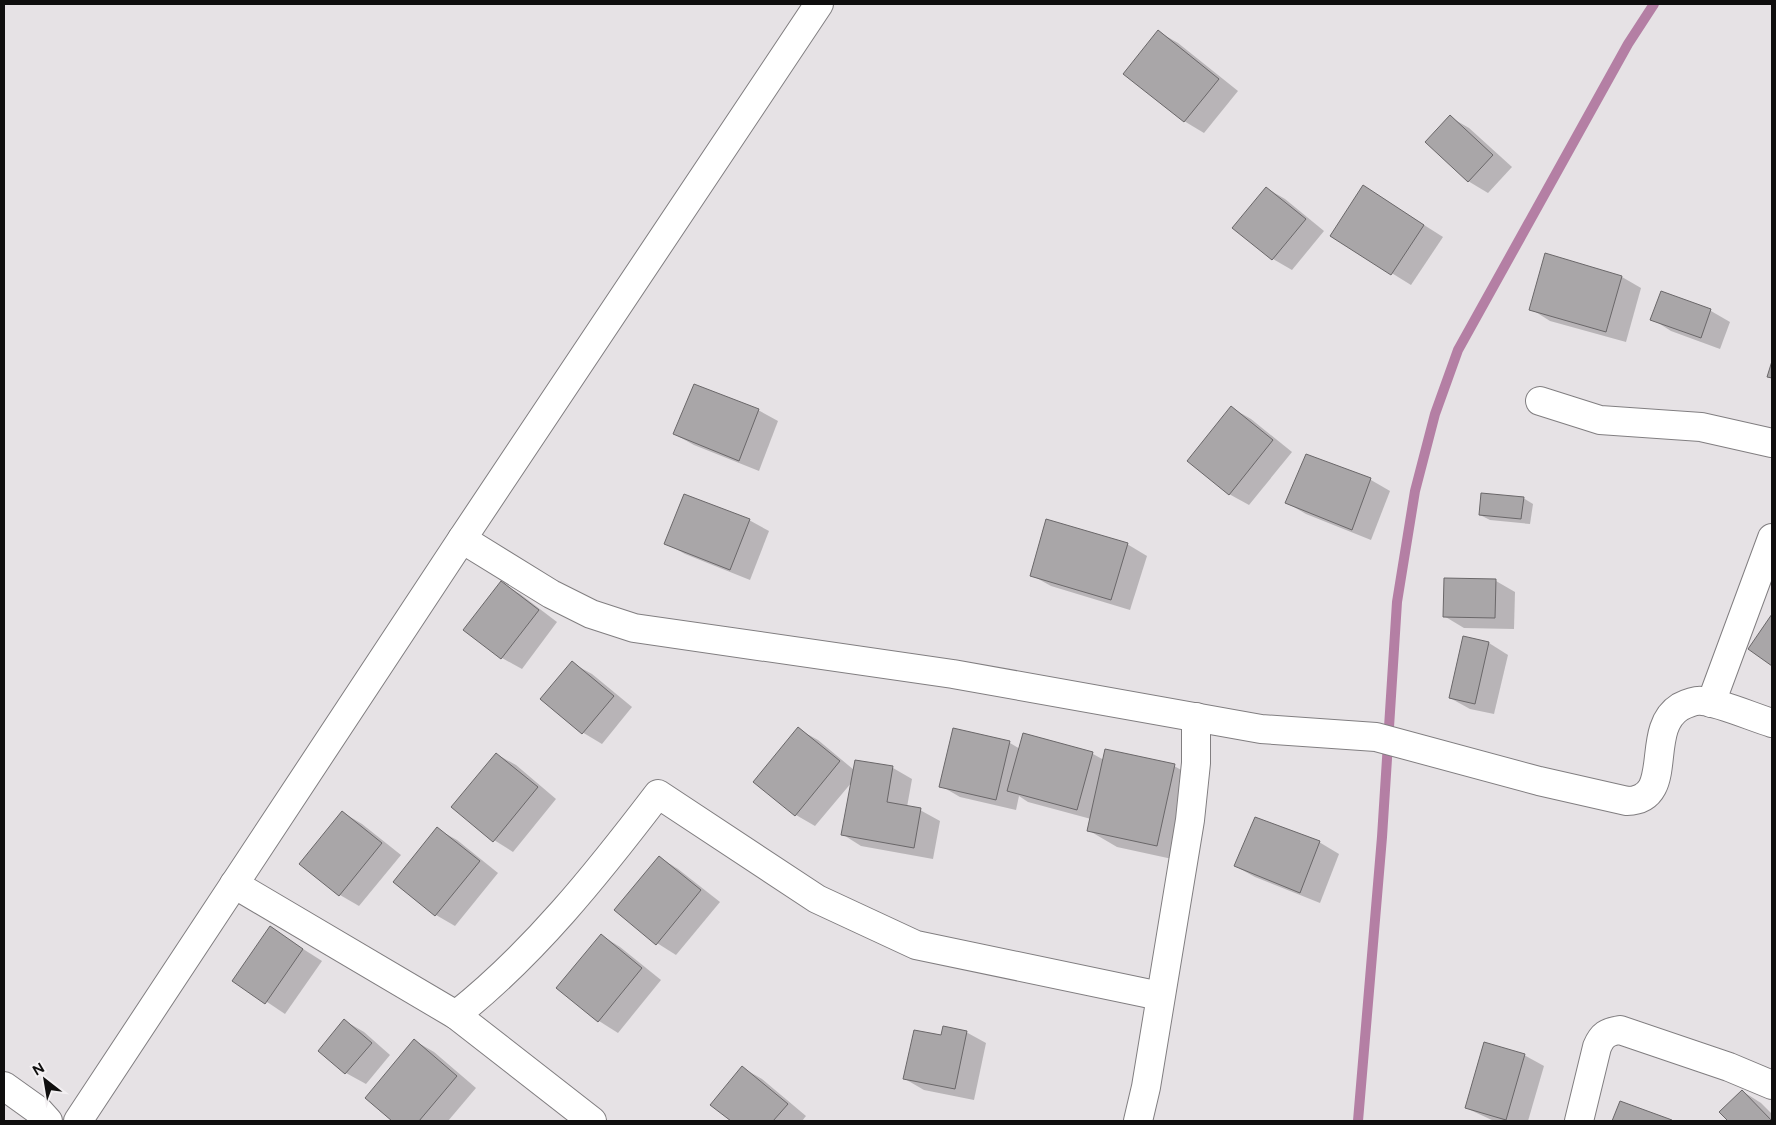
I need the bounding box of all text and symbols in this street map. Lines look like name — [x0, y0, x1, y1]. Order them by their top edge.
north arrow — [20, 1055, 70, 1105]
text: N — [30, 1059, 48, 1079]

